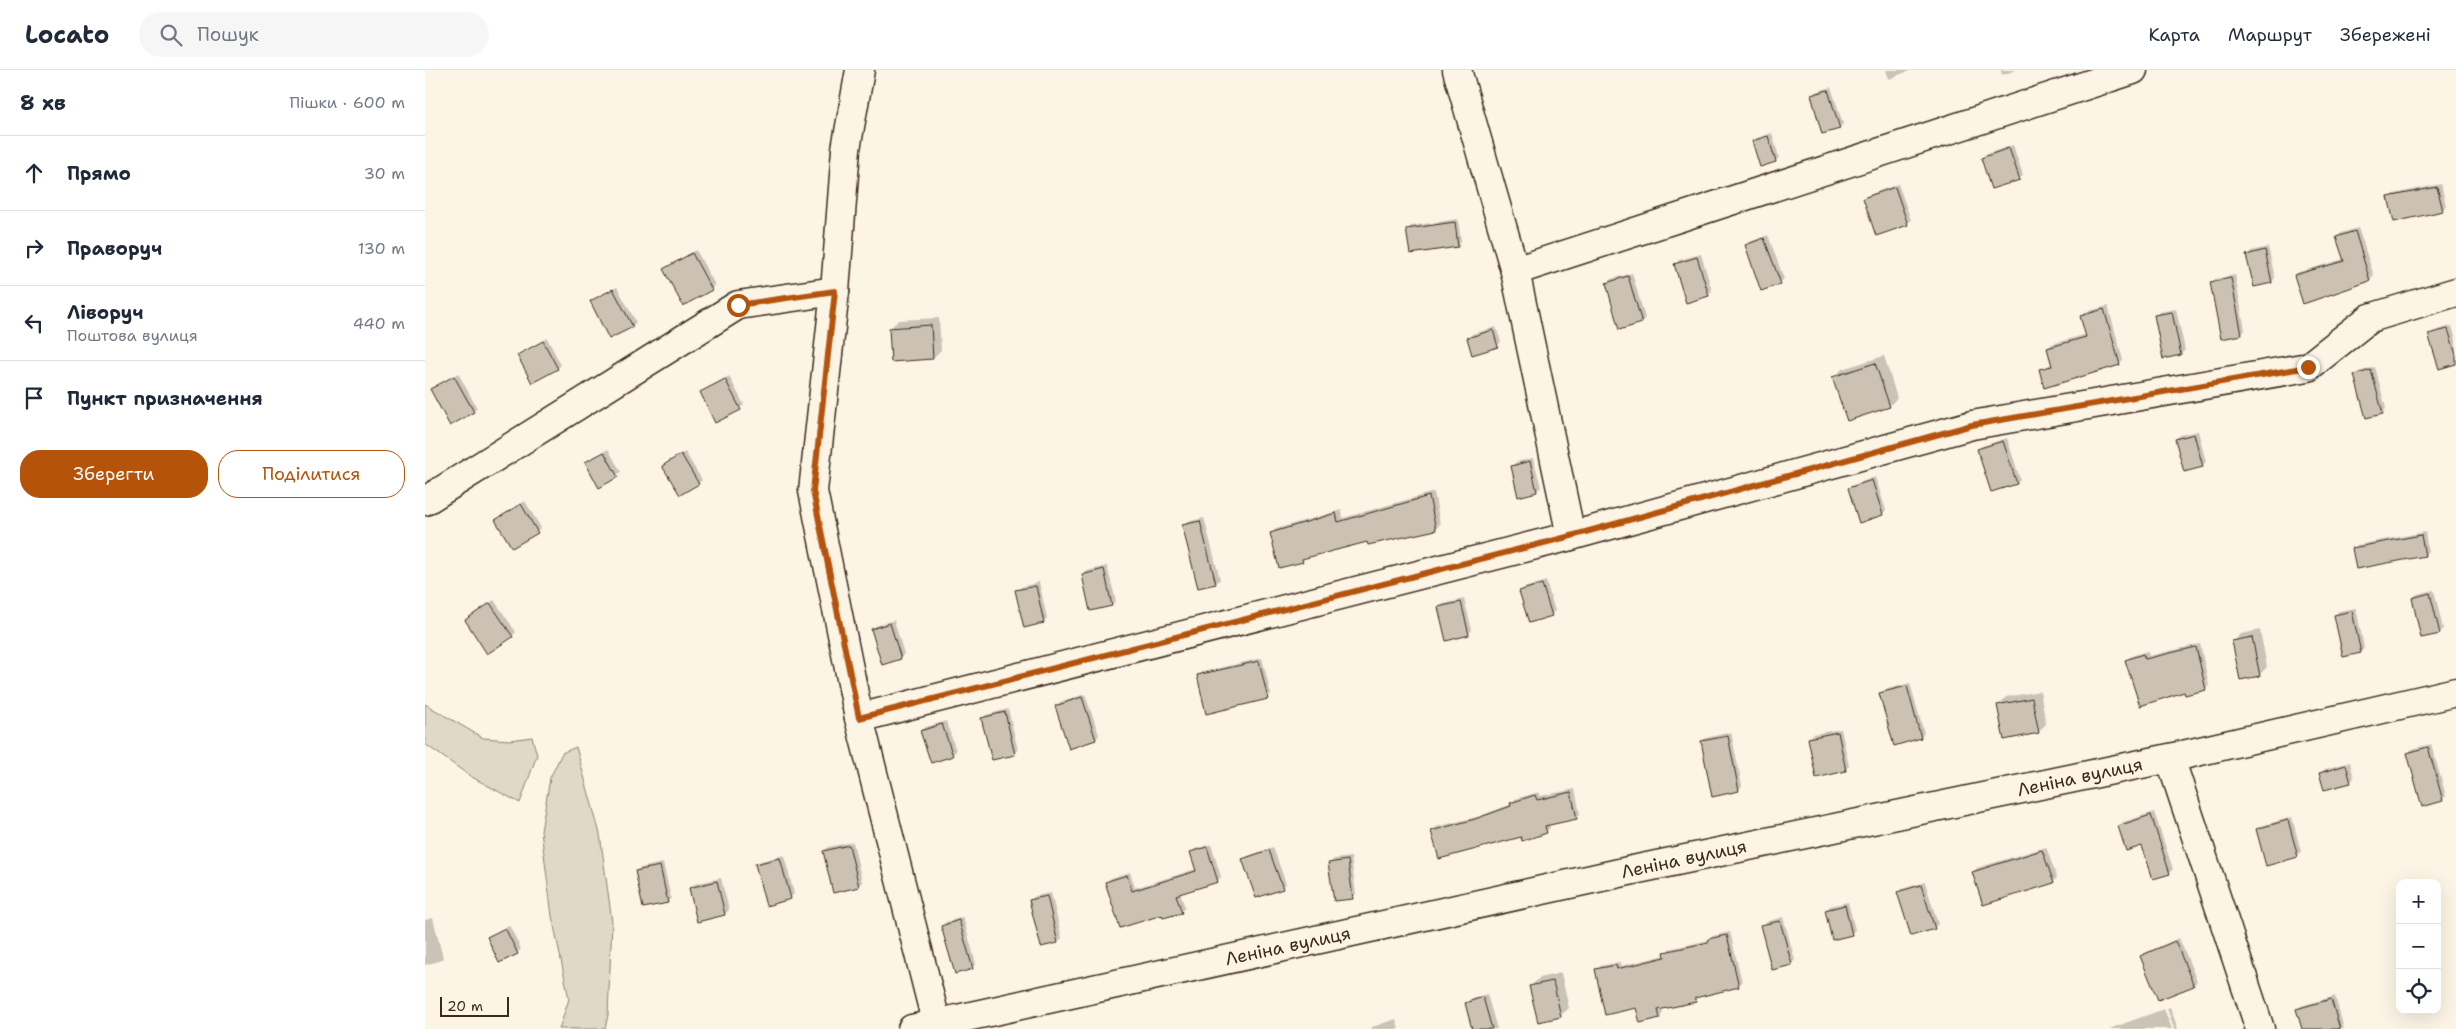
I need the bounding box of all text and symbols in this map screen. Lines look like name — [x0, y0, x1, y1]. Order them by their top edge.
search box — [139, 12, 489, 57]
text: Locato — [25, 19, 109, 51]
icon: search — [157, 21, 185, 49]
text: Пошук — [197, 22, 259, 47]
text: Карта — [2148, 23, 2200, 47]
text: Маршрут — [2228, 23, 2312, 47]
text: Збережені — [2340, 23, 2431, 47]
text: 8 хв — [20, 89, 66, 117]
text: Пішки · 600 m — [289, 92, 405, 113]
icon: ahead — [20, 159, 48, 187]
text: Прямо — [67, 161, 131, 186]
text: 30 m — [364, 163, 405, 184]
icon: right — [20, 234, 48, 262]
text: Праворуч — [67, 236, 162, 261]
text: 130 m — [358, 238, 405, 259]
route start — [727, 294, 750, 317]
text: Ліворуч — [67, 300, 143, 325]
icon: left — [20, 309, 48, 337]
text: 440 m — [353, 313, 405, 334]
text: Поштова вулиця — [67, 325, 198, 346]
route end — [2297, 356, 2320, 379]
icon: arrive — [20, 384, 48, 412]
text: Пункт призначення — [67, 386, 263, 411]
button: Зберегти — [20, 450, 208, 498]
button: Поділитися — [218, 450, 405, 498]
street label: Леніна вулиця — [2015, 752, 2145, 802]
street label: Леніна вулиця — [1619, 834, 1749, 884]
map controls — [2396, 879, 2441, 1014]
button: + — [2396, 879, 2441, 924]
street label: Леніна вулиця — [1223, 921, 1353, 971]
button: − — [2396, 924, 2441, 969]
button: locate — [2396, 969, 2441, 1014]
scale bar — [440, 994, 509, 1017]
text: 20 m — [447, 997, 483, 1015]

